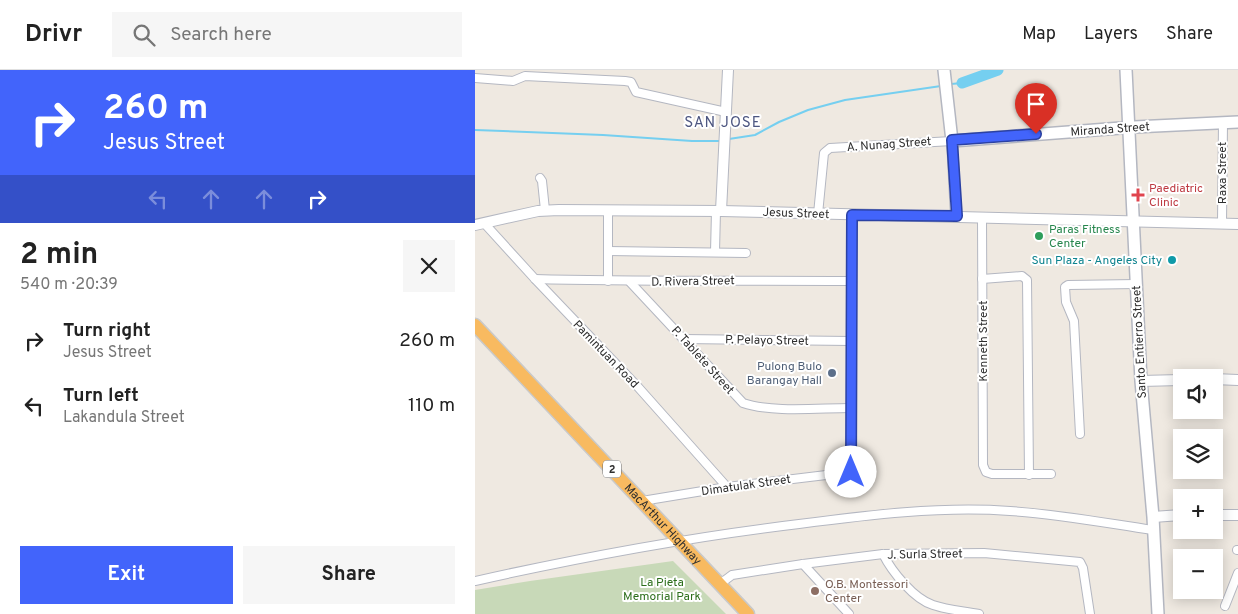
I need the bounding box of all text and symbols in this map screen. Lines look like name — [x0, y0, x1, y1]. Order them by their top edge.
search box — [112, 12, 462, 57]
text: Drivr — [25, 20, 82, 50]
icon: search — [130, 21, 158, 49]
text: Search here — [170, 23, 272, 47]
text: Map — [1022, 23, 1056, 46]
text: Layers — [1084, 23, 1138, 46]
text: Share — [1166, 23, 1213, 46]
pin — [1015, 83, 1057, 134]
text: 260 m — [103, 87, 208, 131]
icon: right — [20, 90, 85, 155]
icon: arrive — [1022, 90, 1050, 118]
district label: SAN JOSE — [684, 114, 762, 133]
street label: Miranda Street — [1070, 119, 1150, 141]
text: Jesus Street — [103, 130, 225, 157]
street label: A. Nunag Street — [846, 134, 932, 156]
street label: Raxa Street — [1215, 142, 1231, 204]
place label: Paediatric Clinic — [1149, 181, 1203, 211]
icon: left — [144, 185, 172, 213]
icon: ahead — [197, 185, 225, 213]
icon: ahead — [250, 185, 278, 213]
icon: right — [303, 185, 331, 213]
marker: Paediatric Clinic — [1131, 188, 1145, 202]
street label: Jesus Street — [762, 205, 830, 223]
place label: Paras Fitness Center — [1049, 222, 1120, 252]
marker: Paras Fitness Center — [1033, 230, 1045, 242]
text: 2 min — [20, 237, 98, 274]
button: close — [403, 240, 455, 292]
place label: Sun Plaza - Angeles City — [1031, 253, 1162, 269]
marker: Sun Plaza - Angeles City — [1166, 254, 1178, 266]
street label: D. Rivera Street — [651, 273, 735, 291]
text: 540 m · 20:39 — [20, 275, 118, 295]
street label: Santo Entierro Street — [1129, 285, 1151, 399]
street label: Kenneth Street — [976, 300, 992, 382]
street label: Pamintuan Road — [569, 317, 642, 392]
text: Turn right — [63, 319, 151, 343]
street label: P. Tablete Street — [667, 323, 737, 398]
icon: right — [20, 327, 48, 355]
text: 260 m — [399, 329, 455, 353]
street label: P. Pelayo Street — [725, 332, 809, 350]
text: Jesus Street — [63, 343, 152, 363]
place label: Pulong Bulo Barangay Hall — [747, 359, 822, 389]
marker: Pulong Bulo Barangay Hall — [826, 367, 838, 379]
map controls — [1173, 369, 1223, 599]
button: sound — [1173, 369, 1223, 419]
text: Turn left — [63, 384, 139, 408]
icon: left — [20, 392, 48, 420]
text: 110 m — [408, 394, 455, 418]
text: Lakandula Street — [63, 408, 185, 428]
button: layers — [1173, 429, 1223, 479]
position arrow — [824, 445, 876, 497]
road number: 2 — [603, 460, 621, 478]
street label: Dimatulak Street — [700, 472, 792, 500]
street label: MacArthur Highway — [620, 481, 705, 569]
button: + — [1173, 489, 1223, 539]
button: Exit — [20, 546, 233, 604]
button: Share — [243, 546, 455, 604]
street label: J. Surla Street — [887, 546, 963, 564]
button: − — [1173, 549, 1223, 599]
park label: La Pieta Memorial Park — [623, 575, 701, 605]
place label: O.B. Montessori Center — [825, 577, 908, 607]
marker: O.B. Montessori Center — [809, 585, 821, 597]

